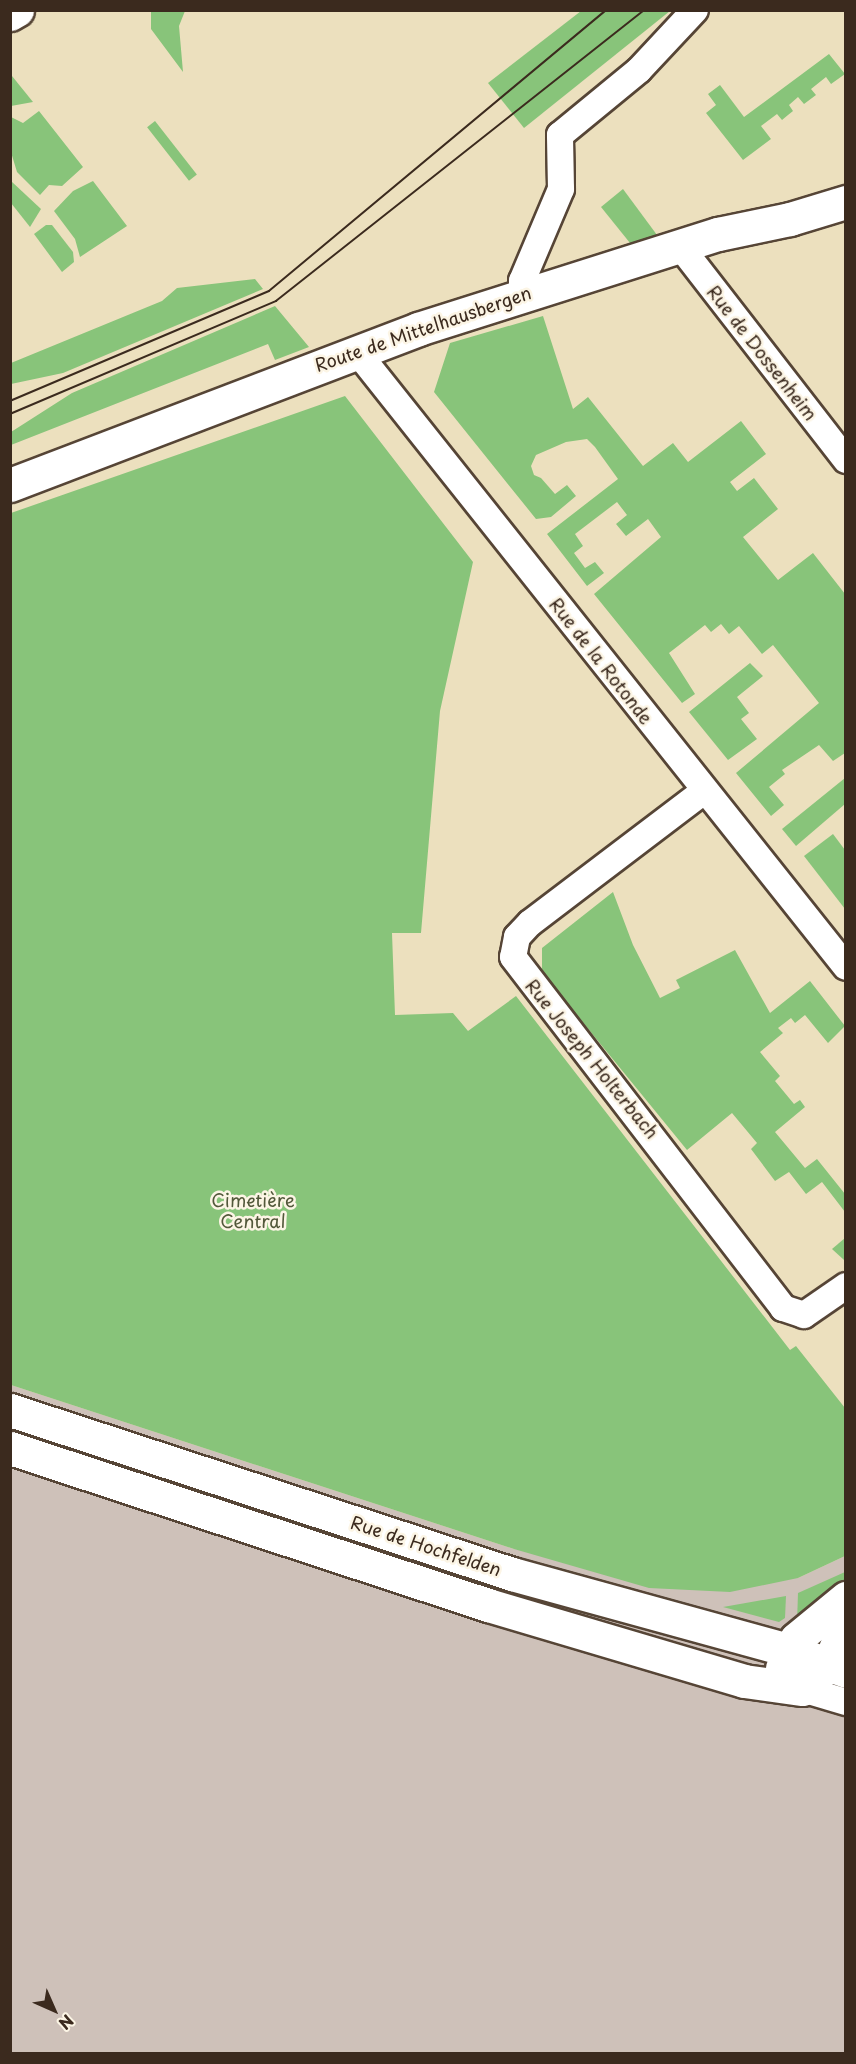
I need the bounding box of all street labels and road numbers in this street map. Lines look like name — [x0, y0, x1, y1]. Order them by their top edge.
street label: Rue de Dossenheim — [702, 280, 822, 426]
street label: Route de Mittelhausbergen — [311, 281, 535, 377]
street label: Rue de la Rotonde — [544, 592, 658, 730]
street label: Rue Joseph Holterbach — [520, 974, 664, 1144]
street label: Rue de Hochfelden — [347, 1511, 505, 1581]

